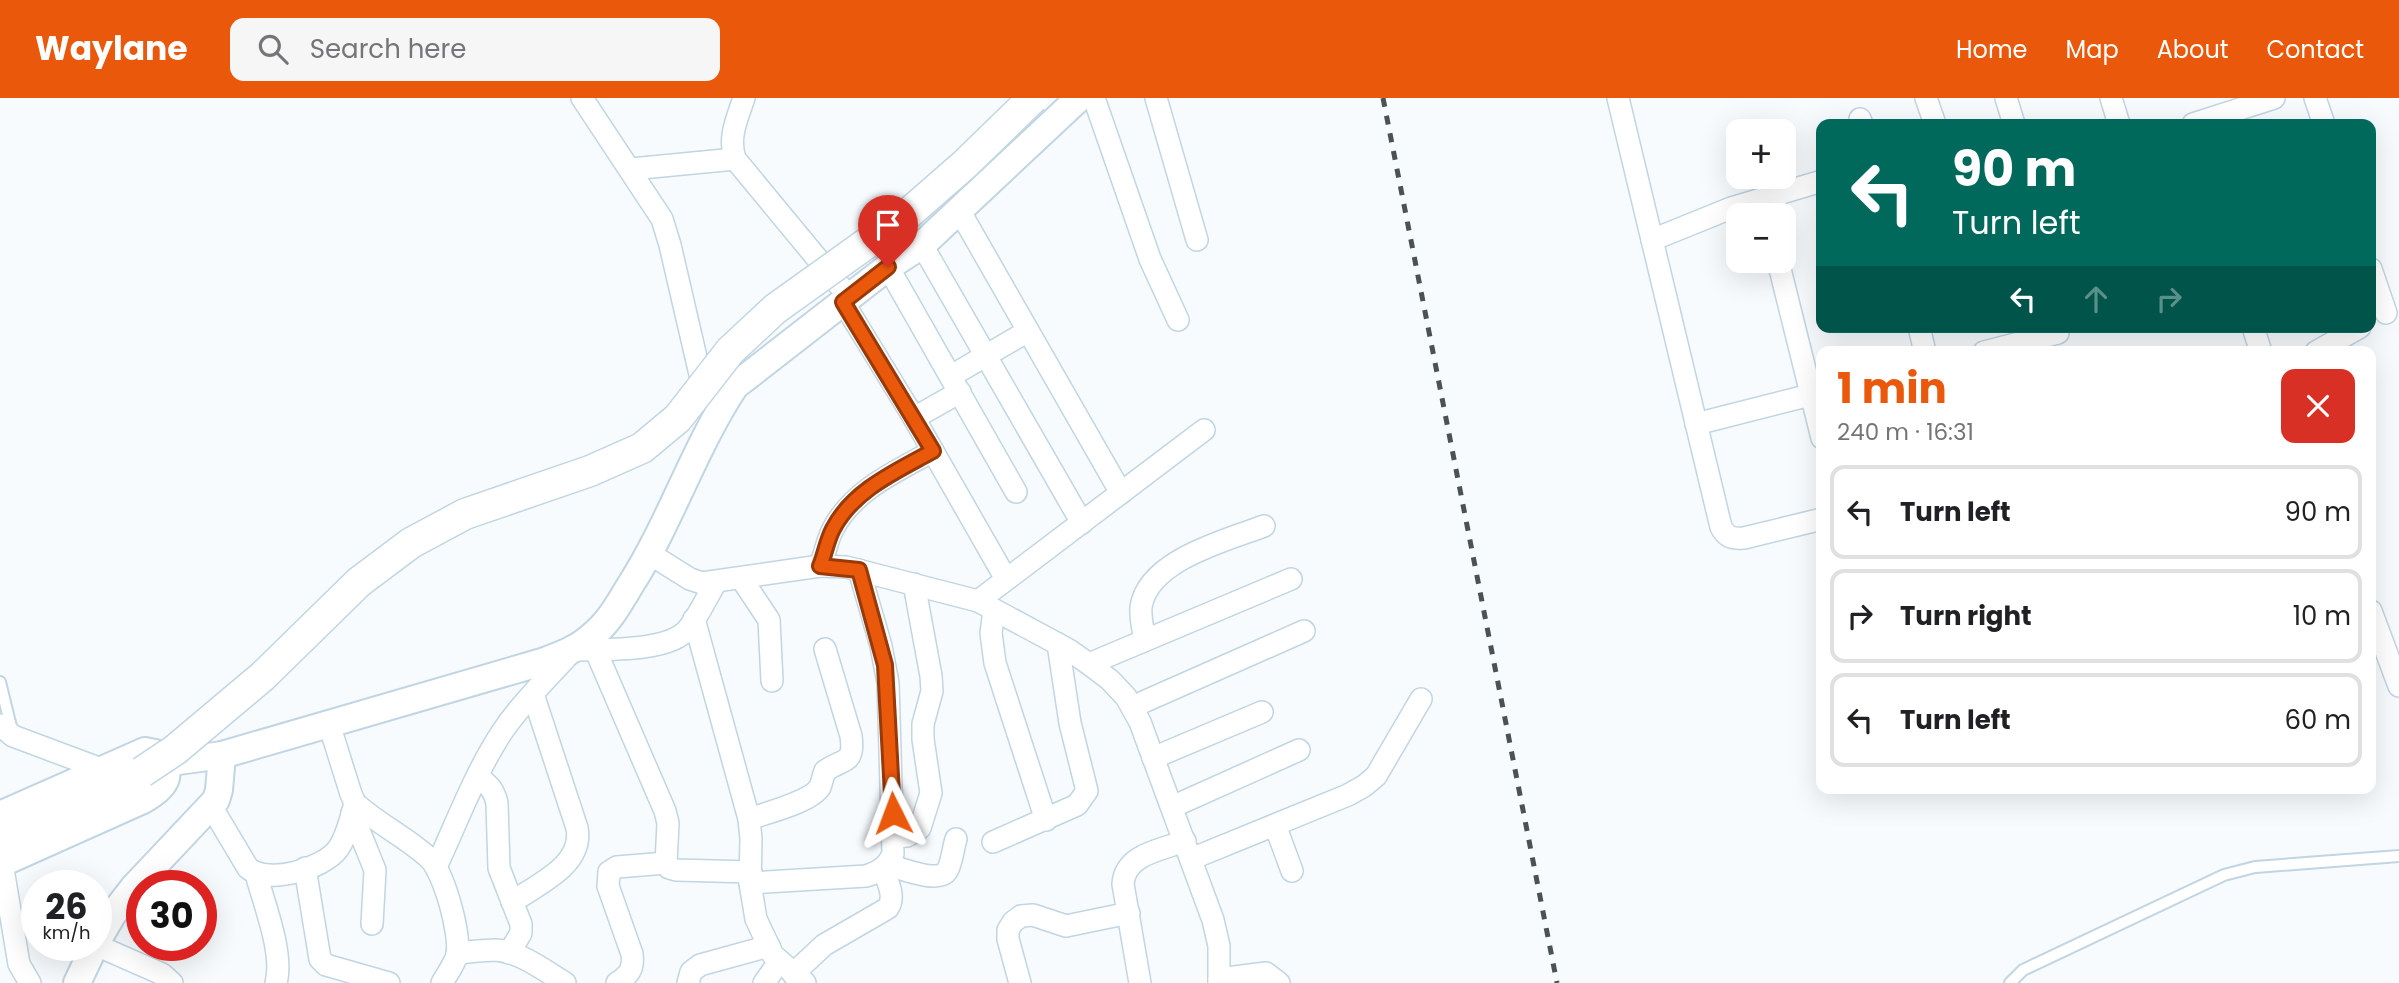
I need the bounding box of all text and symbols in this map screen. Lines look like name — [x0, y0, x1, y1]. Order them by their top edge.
search box — [230, 18, 720, 81]
text: Waylane — [35, 25, 188, 72]
icon: search — [254, 30, 292, 68]
text: Search here — [310, 31, 466, 67]
text: Home — [1956, 33, 2028, 66]
text: Map — [2066, 33, 2119, 66]
text: About — [2157, 33, 2228, 66]
text: Contact — [2266, 33, 2364, 66]
map controls — [1726, 119, 1796, 273]
button: + — [1726, 119, 1796, 189]
text: 90 m — [1952, 135, 2076, 203]
icon: left — [1837, 147, 1928, 238]
pin — [858, 195, 918, 267]
text: Turn left — [1952, 200, 2081, 245]
button: − — [1726, 203, 1796, 273]
icon: arrive — [869, 206, 907, 244]
icon: left — [2004, 280, 2042, 318]
icon: ahead — [2077, 280, 2115, 318]
icon: right — [2150, 280, 2188, 318]
text: 1 min — [1837, 359, 1947, 418]
button: close — [2281, 369, 2355, 443]
text: 240 m · 16:31 — [1837, 416, 1974, 448]
icon: left — [1841, 493, 1879, 531]
text: Turn left — [1900, 494, 2011, 530]
text: 90 m — [2285, 494, 2351, 530]
icon: right — [1841, 597, 1879, 635]
text: Turn right — [1900, 598, 2032, 634]
text: 10 m — [2293, 598, 2351, 634]
icon: left — [1841, 701, 1879, 739]
text: Turn left — [1900, 702, 2011, 738]
text: 60 m — [2284, 702, 2351, 738]
position arrow — [856, 776, 930, 850]
speed limit sign: 30 — [126, 870, 217, 961]
text: 26 — [45, 882, 88, 931]
text: km/h — [43, 920, 90, 945]

